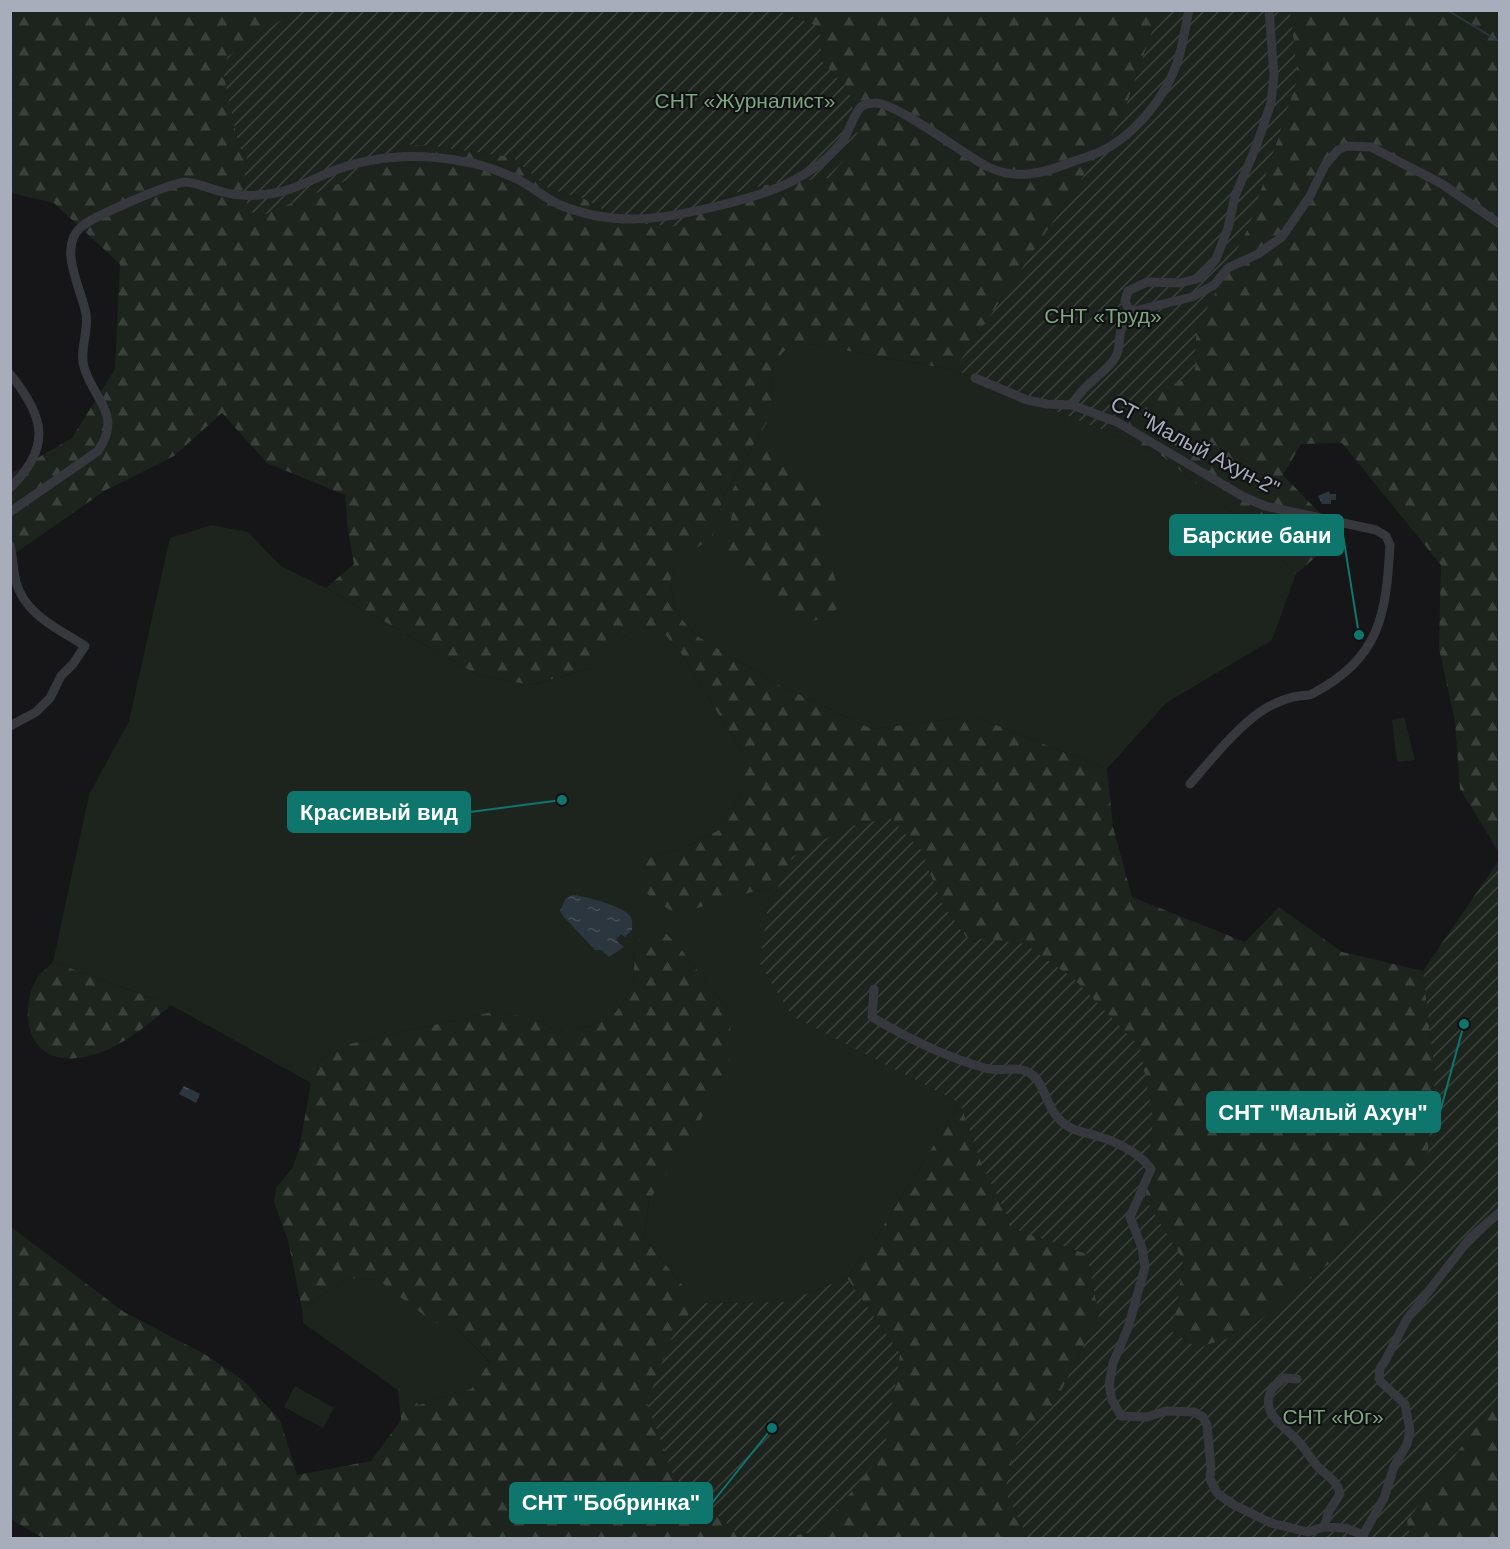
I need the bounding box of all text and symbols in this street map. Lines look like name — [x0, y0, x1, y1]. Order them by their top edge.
park label: СНТ «Журналист» — [655, 89, 835, 112]
park label: СНТ «Труд» — [1044, 304, 1162, 327]
street label: СТ "Малый Ахун-2" — [1107, 391, 1283, 500]
callout: Барские бани — [1170, 515, 1343, 555]
text: Барские бани — [1182, 523, 1332, 548]
callout: Красивый вид — [288, 792, 470, 832]
text: Красивый вид — [300, 800, 458, 825]
callout: СНТ "Малый Ахун" — [1207, 1092, 1440, 1132]
text: СНТ "Малый Ахун" — [1218, 1100, 1428, 1125]
park label: СНТ «Юг» — [1282, 1405, 1384, 1428]
callout: СНТ "Бобринка" — [510, 1483, 712, 1523]
text: СНТ "Бобринка" — [522, 1490, 700, 1515]

